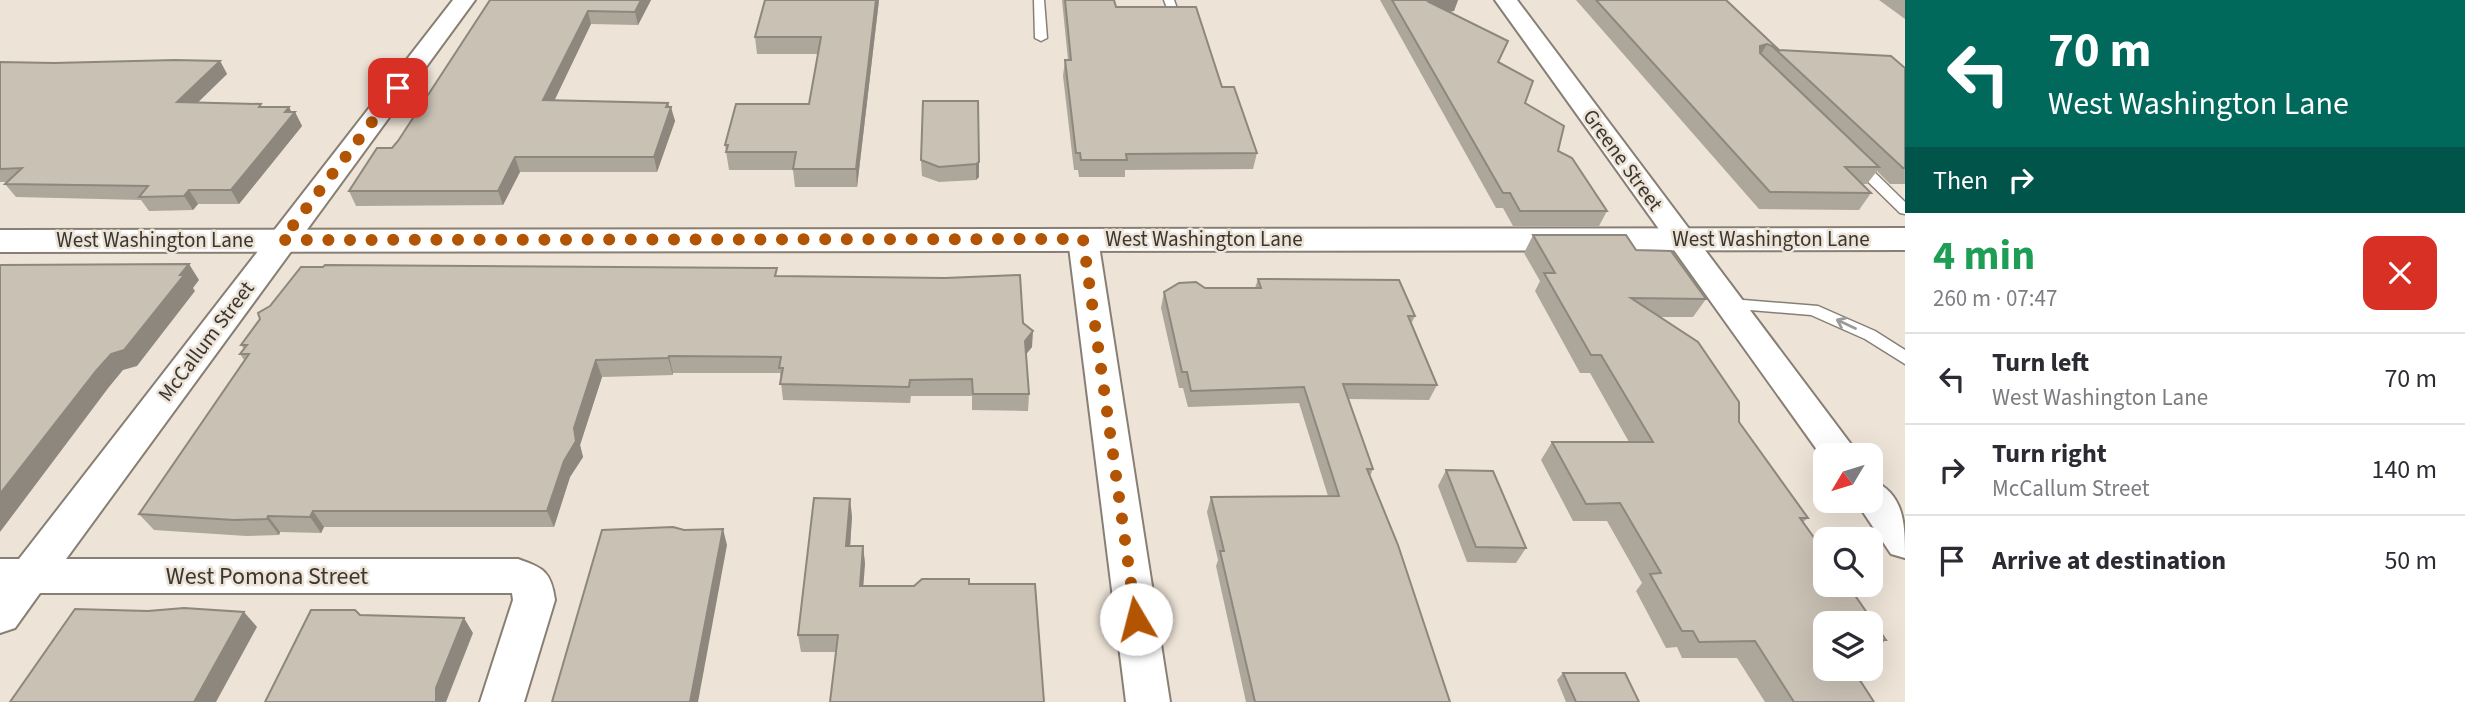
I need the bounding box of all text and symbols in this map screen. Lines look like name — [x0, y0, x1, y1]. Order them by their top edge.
text: 70 m — [2048, 16, 2152, 86]
icon: left — [1933, 28, 2024, 119]
pin — [368, 58, 428, 118]
icon: arrive — [379, 69, 417, 107]
text: West Washington Lane — [2048, 81, 2349, 127]
street label: Greene Street — [1576, 103, 1670, 217]
icon: right — [2002, 161, 2040, 199]
text: Then — [1933, 162, 1988, 199]
street label: West Washington Lane — [1105, 224, 1303, 254]
street label: West Washington Lane — [1672, 224, 1870, 254]
street label: West Washington Lane — [56, 225, 254, 255]
text: 4 min — [1933, 226, 2035, 286]
button: close — [2363, 236, 2437, 310]
street label: McCallum Street — [151, 275, 261, 407]
text: 260 m · 07:47 — [1933, 282, 2057, 315]
one-way arrow — [1836, 317, 1857, 330]
text: Turn left — [1992, 344, 2089, 381]
icon: left — [1933, 360, 1971, 398]
text: 70 m — [2384, 360, 2437, 397]
text: West Washington Lane — [1992, 381, 2208, 414]
text: Turn right — [1992, 435, 2107, 472]
north arrow — [1813, 443, 1883, 513]
map controls — [1813, 443, 1883, 681]
icon: right — [1933, 451, 1971, 489]
text: 140 m — [2371, 451, 2437, 488]
text: McCallum Street — [1992, 472, 2149, 505]
button: search — [1813, 527, 1883, 597]
icon: arrive — [1933, 542, 1971, 580]
text: Arrive at destination — [1992, 542, 2226, 579]
text: 50 m — [2384, 542, 2437, 579]
street label: West Pomona Street — [166, 559, 368, 594]
position arrow — [1099, 582, 1173, 656]
button: layers — [1813, 611, 1883, 681]

